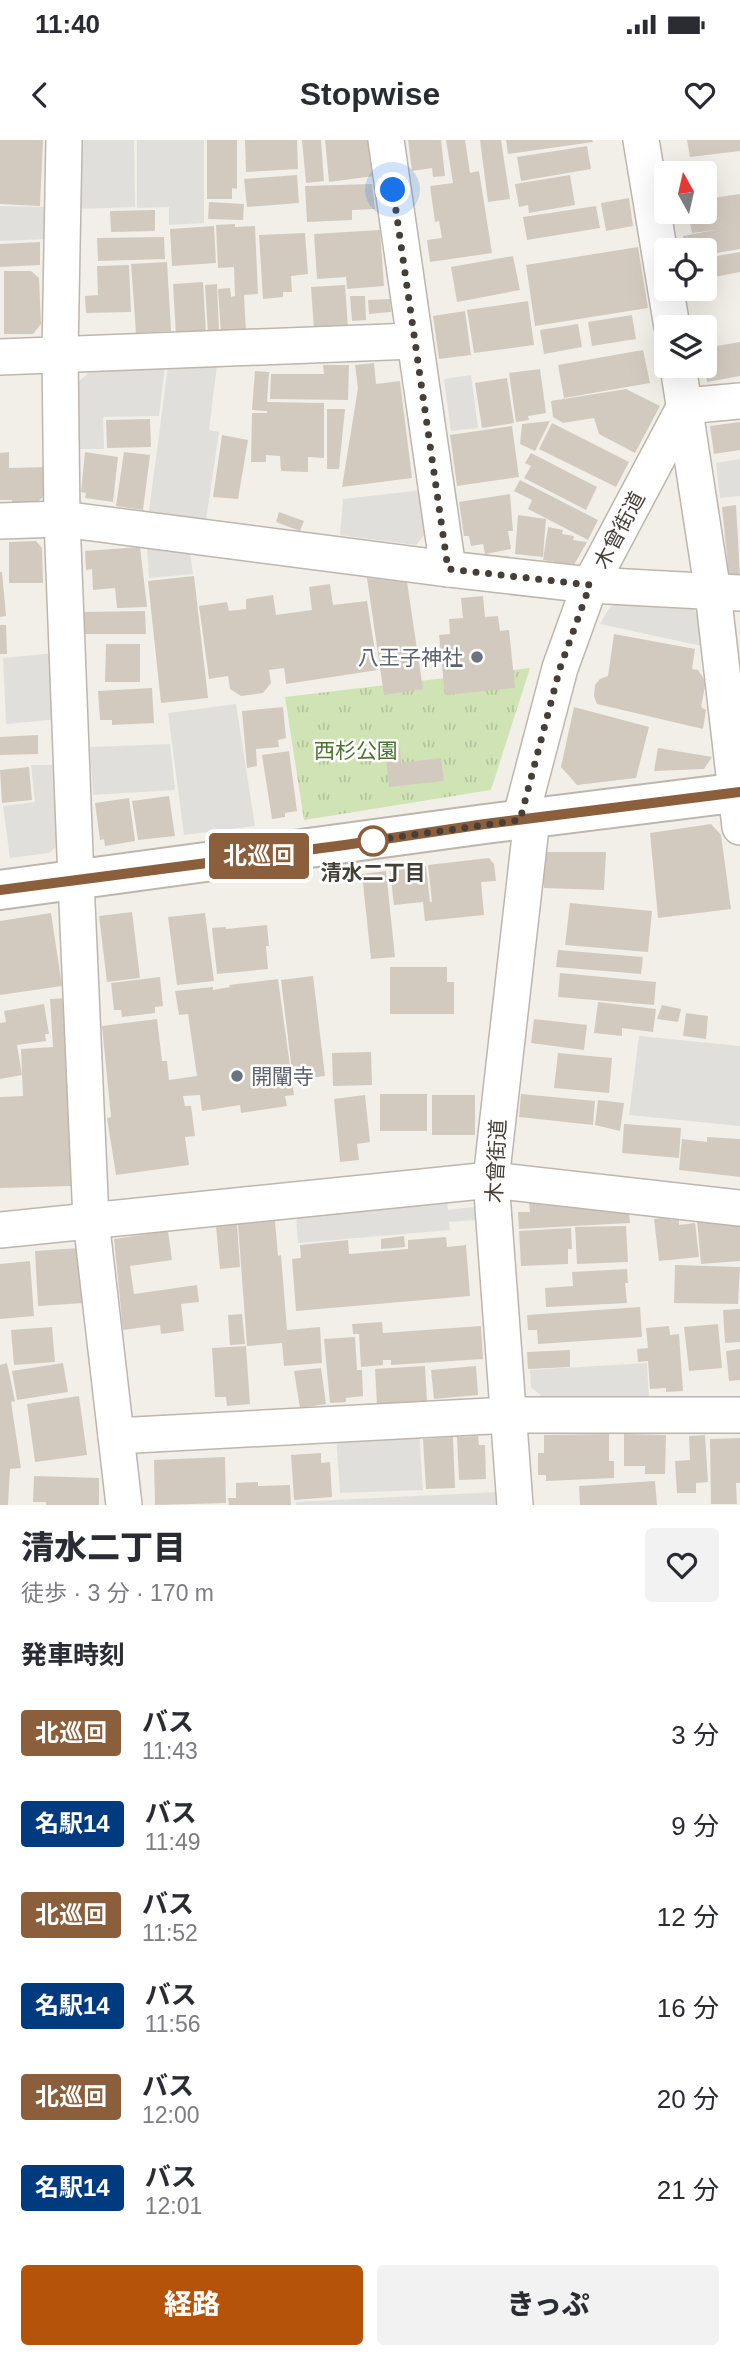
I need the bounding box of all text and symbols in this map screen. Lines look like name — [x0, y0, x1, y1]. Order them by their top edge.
text: 11:40 — [35, 9, 100, 39]
icon: back — [21, 76, 59, 114]
text: Stopwise — [300, 76, 440, 112]
icon: heart — [681, 76, 719, 114]
north arrow — [654, 161, 718, 224]
map controls — [654, 161, 717, 378]
your location — [375, 172, 410, 207]
button: locate — [654, 238, 717, 301]
button: layers — [654, 315, 717, 378]
street label: 木曾街道 — [589, 488, 649, 572]
place label: 八王子神社 — [358, 646, 463, 669]
marker: 八王子神社 — [469, 649, 485, 665]
park label: 西杉公園 — [314, 739, 398, 762]
marker: 清水二丁目 — [358, 826, 388, 856]
line badge: 北巡回 — [219, 833, 299, 879]
text: 北巡回 — [223, 842, 295, 869]
place label: 清水二丁目 — [321, 861, 426, 884]
place label: 開闡寺 — [251, 1065, 314, 1088]
marker: 開闡寺 — [229, 1068, 245, 1084]
street label: 木曾街道 — [482, 1118, 510, 1204]
button: heart — [645, 1528, 719, 1602]
text: 清水二丁目 — [21, 1529, 186, 1566]
text: 徒歩 · 3 分 · 170 m — [21, 1580, 214, 1606]
text: 発車時刻 — [21, 1640, 125, 1670]
text: バス — [142, 1707, 194, 1737]
text: 北巡回 — [35, 1719, 107, 1746]
text: 3 分 — [671, 1720, 719, 1750]
text: 11:43 — [142, 1738, 198, 1764]
text: バス — [145, 1798, 197, 1828]
text: 名駅14 — [35, 1810, 110, 1837]
text: 9 分 — [671, 1811, 719, 1841]
text: 11:49 — [145, 1829, 201, 1855]
text: バス — [142, 1889, 194, 1919]
text: 北巡回 — [35, 1901, 107, 1928]
text: 12 分 — [657, 1902, 719, 1932]
text: 11:52 — [142, 1920, 198, 1946]
text: バス — [145, 1980, 197, 2010]
text: 名駅14 — [35, 1992, 110, 2019]
text: 16 分 — [657, 1993, 719, 2023]
text: 11:56 — [145, 2011, 201, 2037]
text: バス — [142, 2071, 194, 2101]
text: 北巡回 — [35, 2083, 107, 2110]
text: 20 分 — [657, 2084, 719, 2114]
text: 12:00 — [142, 2102, 200, 2128]
text: バス — [145, 2162, 197, 2192]
text: 名駅14 — [35, 2174, 110, 2201]
text: 21 分 — [657, 2175, 719, 2205]
text: 12:01 — [145, 2193, 202, 2219]
button: 経路 — [21, 2265, 363, 2345]
button: きっぷ — [377, 2265, 719, 2345]

